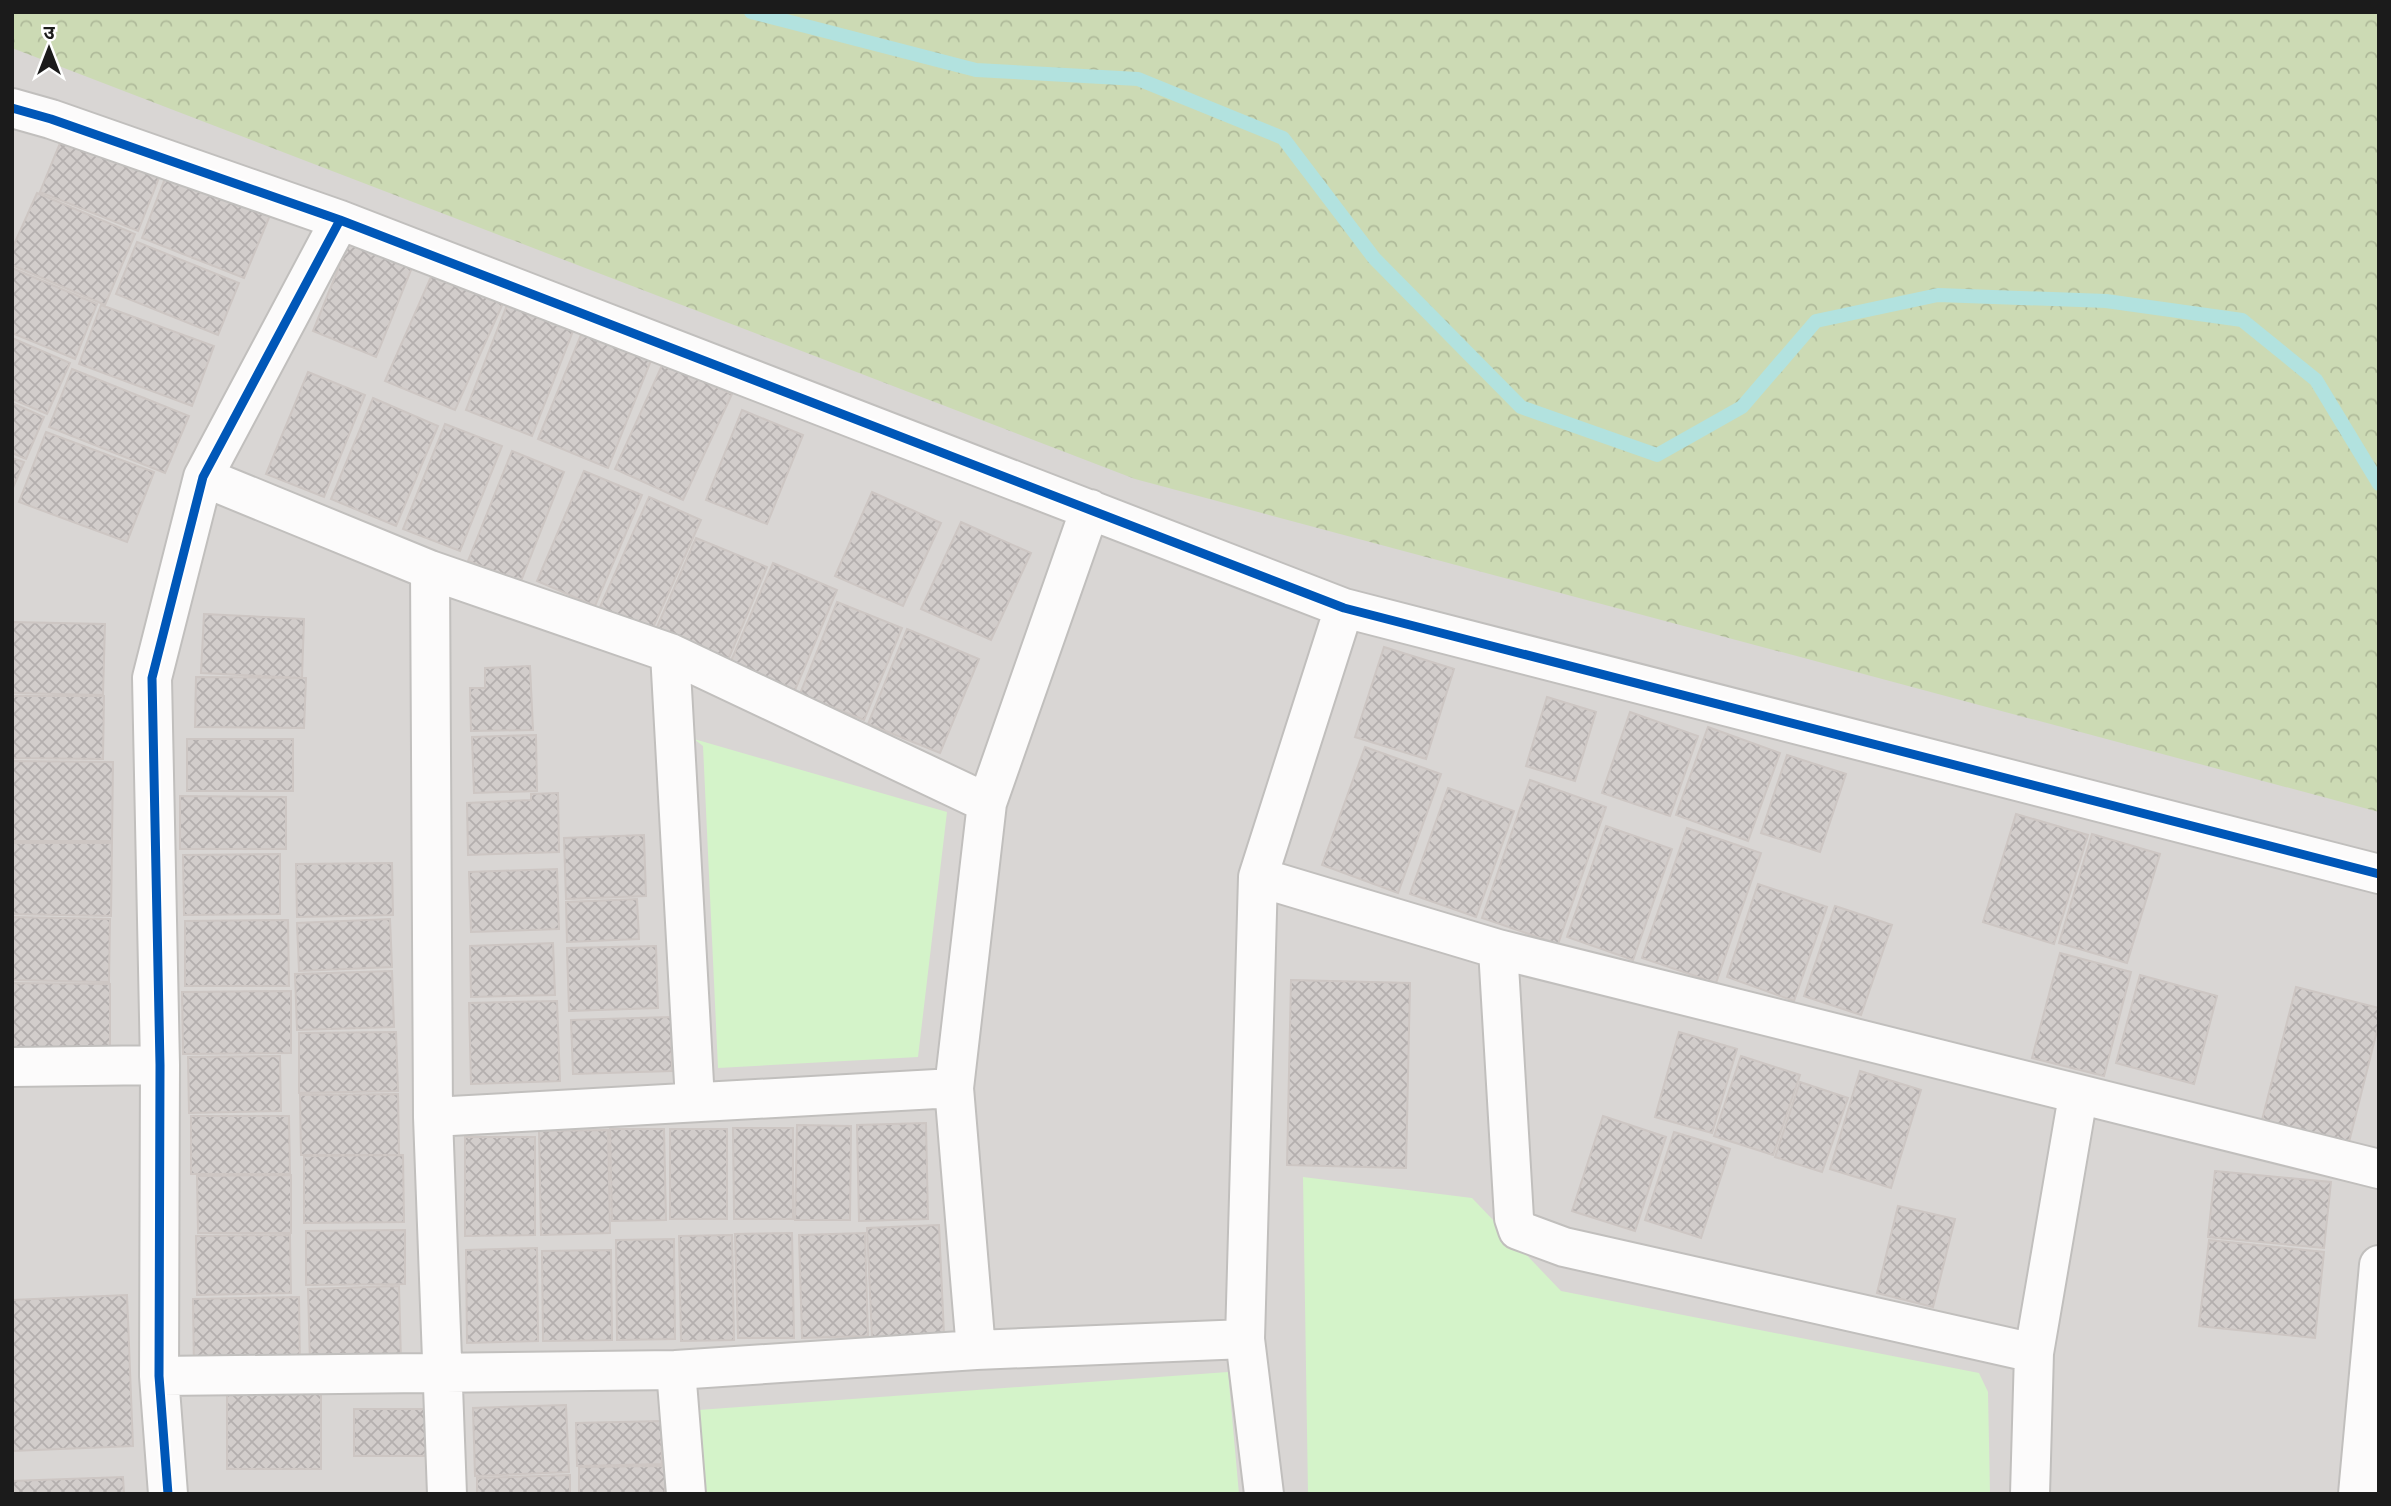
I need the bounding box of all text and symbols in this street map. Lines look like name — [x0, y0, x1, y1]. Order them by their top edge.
north arrow — [14, 14, 84, 84]
text: उ — [43, 22, 55, 43]

